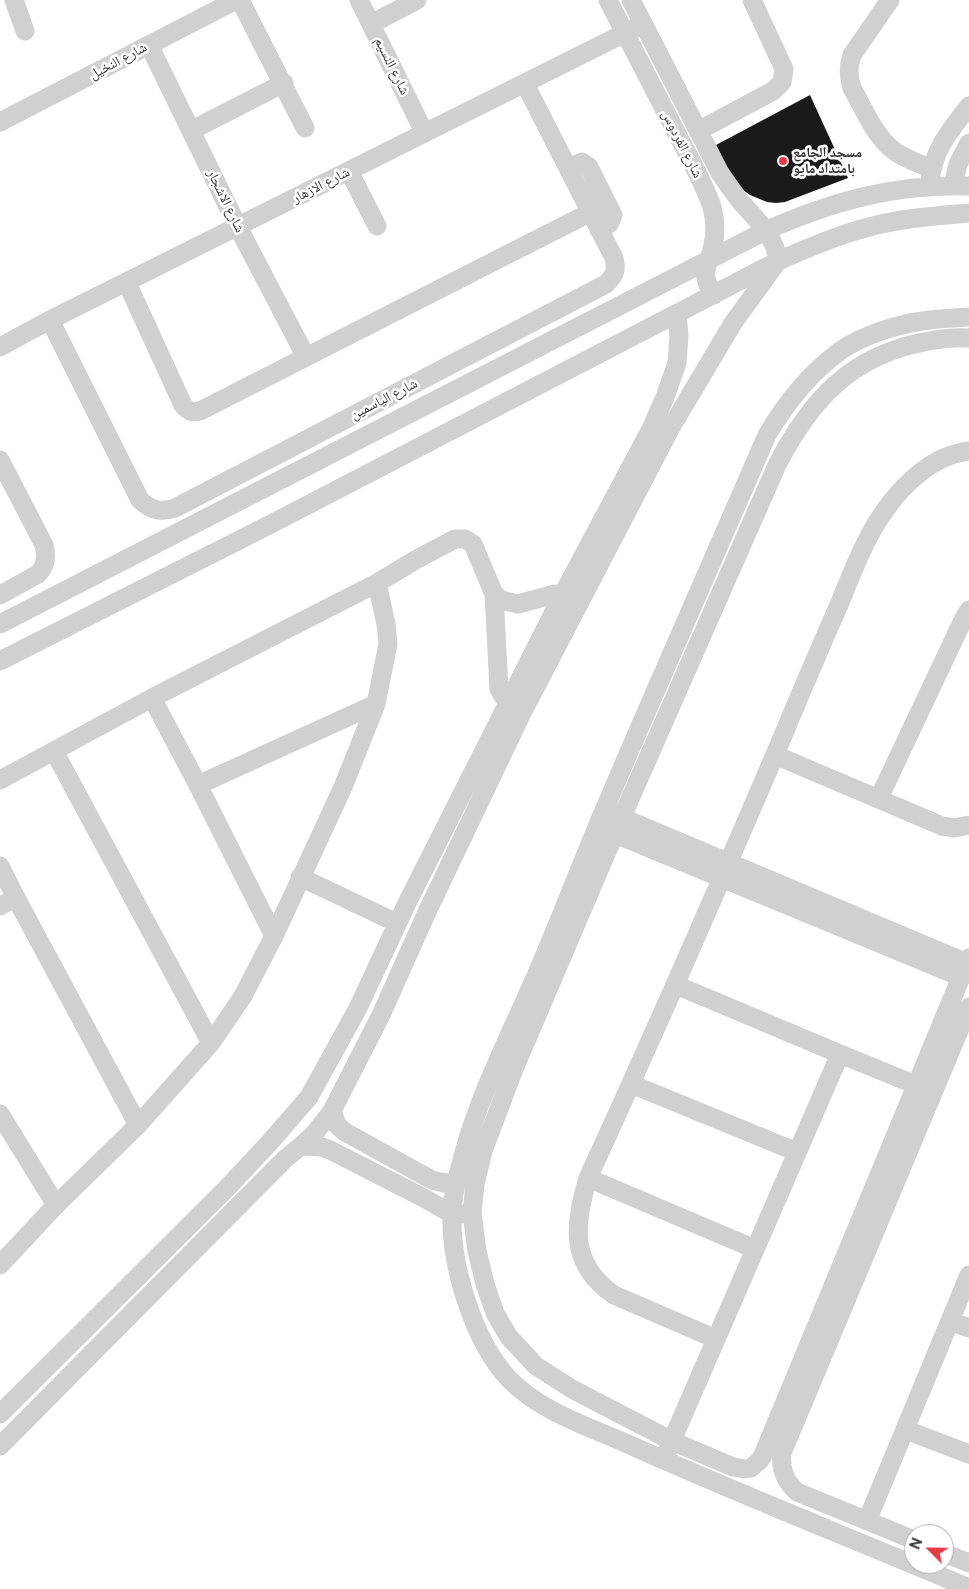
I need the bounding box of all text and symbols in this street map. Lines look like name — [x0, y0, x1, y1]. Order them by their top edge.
street label: شارع النسيم — [371, 34, 413, 98]
street label: شارع النخيل — [86, 39, 150, 83]
street label: شارع الفردوس — [658, 107, 706, 181]
place label: مسجد الجامع بامتداد مايو — [793, 145, 862, 178]
marker: مسجد الجامع بامتداد مايو — [777, 155, 789, 167]
street label: شارع الازهار — [290, 163, 352, 207]
street label: شارع الاشجار — [204, 167, 248, 235]
street label: شارع الياسمين — [348, 375, 420, 423]
north arrow — [904, 1524, 954, 1574]
text: N — [907, 1535, 926, 1552]

